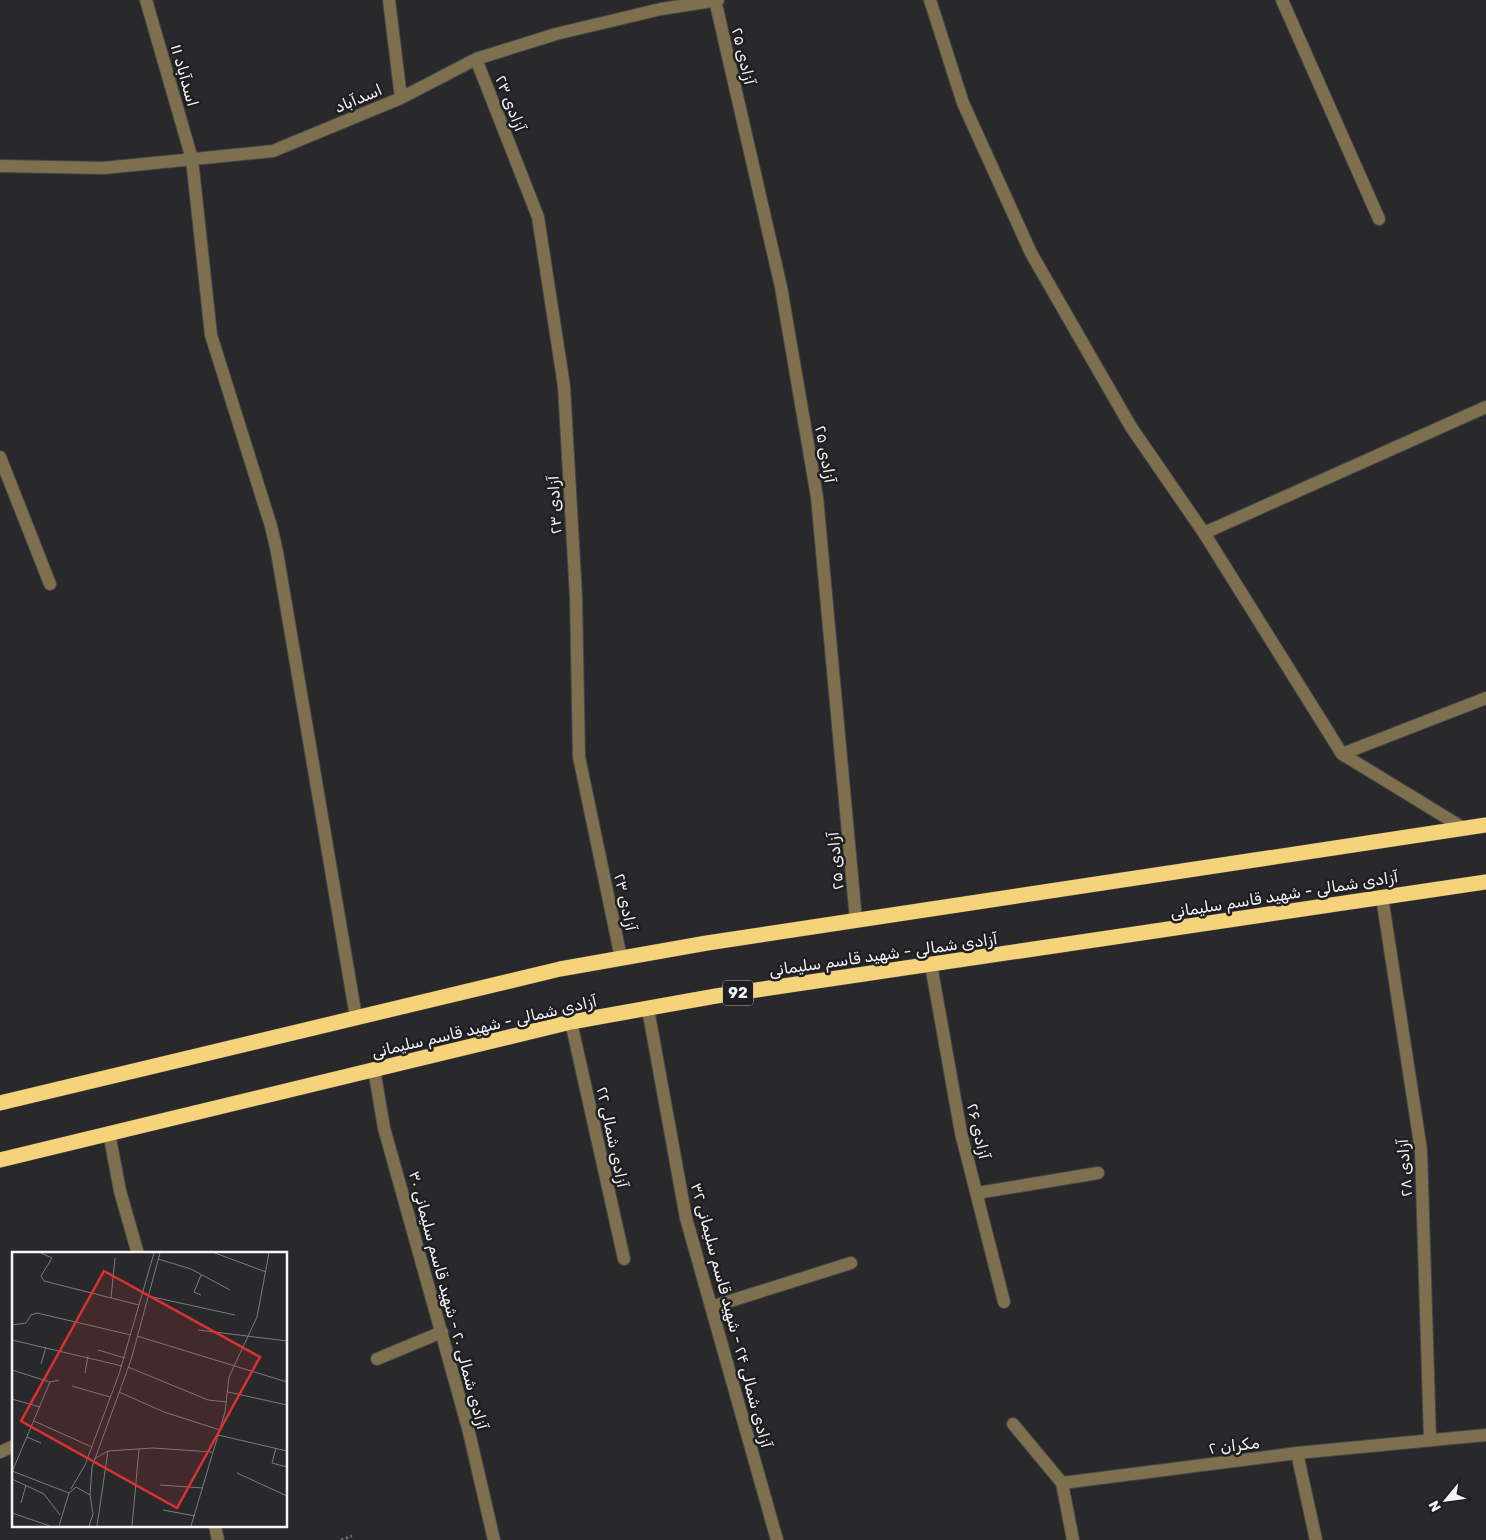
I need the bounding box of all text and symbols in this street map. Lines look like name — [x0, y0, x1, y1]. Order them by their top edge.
street label: آزادی ۲۵ — [727, 26, 759, 87]
street label: اسدآباد ۱۱ — [167, 42, 202, 108]
street label: آزادی ۲۳ — [490, 72, 530, 135]
street label: اسدآباد — [331, 80, 385, 117]
street label: آزادی ۲۵ — [810, 424, 840, 485]
street label: آزادی ۲۳ — [543, 475, 567, 535]
street label: آزادی ۲۵ — [823, 831, 848, 891]
street label: آزادی شمالی - شهید قاسم سلیمانی — [1169, 867, 1400, 923]
street label: آزادی ۲۳ — [609, 872, 641, 933]
street label: آزادی شمالی - شهید قاسم سلیمانی — [768, 929, 999, 981]
road number: 92 — [723, 980, 753, 1006]
street label: آزادی شمالی - شهید قاسم سلیمانی — [370, 991, 599, 1063]
street label: آزادی شمالی ۲۲ — [592, 1085, 633, 1190]
street label: آزادی ۲۶ — [962, 1101, 994, 1161]
street label: آزادی ۲۸ — [1393, 1138, 1417, 1198]
street label: آزادی شمالی ۲۰ - شهید قاسم سلیمانی ۳۰ — [404, 1169, 492, 1432]
street label: آزادی شمالی ۲۴ - شهید قاسم سلیمانی ۳۲ — [686, 1181, 776, 1450]
inset map — [12, 1252, 288, 1528]
street label: مکران ۲ — [1208, 1433, 1261, 1459]
north arrow — [1421, 1475, 1471, 1525]
text: N — [1425, 1498, 1445, 1515]

